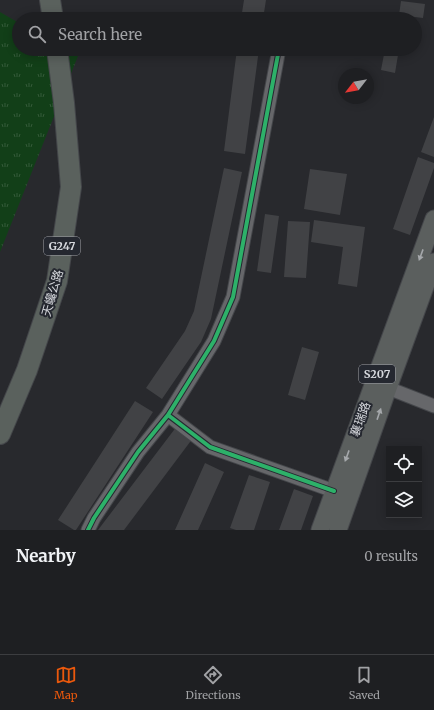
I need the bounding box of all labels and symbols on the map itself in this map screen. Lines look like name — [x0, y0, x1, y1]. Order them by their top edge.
north arrow — [338, 68, 374, 104]
road number: G247 — [44, 237, 80, 255]
one-way arrow — [417, 250, 423, 262]
street label: 天巉公路 — [38, 268, 66, 318]
road number: S207 — [359, 365, 395, 383]
street label: 襄瑞路 — [347, 400, 373, 438]
one-way arrow — [376, 408, 382, 420]
one-way arrow — [343, 450, 349, 462]

